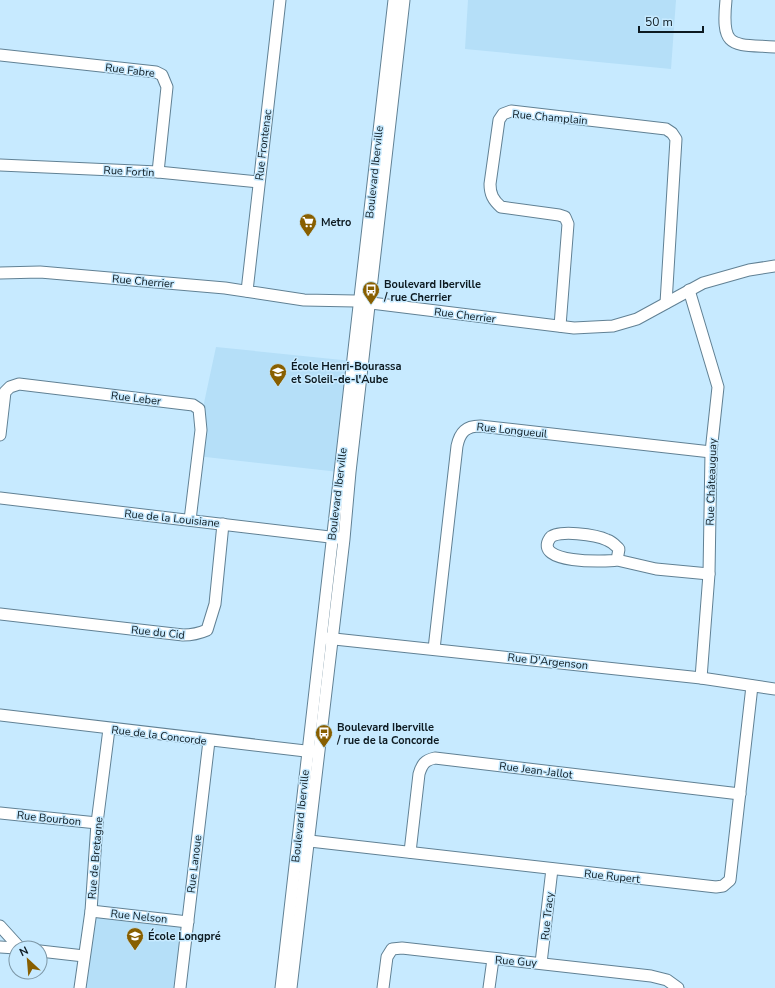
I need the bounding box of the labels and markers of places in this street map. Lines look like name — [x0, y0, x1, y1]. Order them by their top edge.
supermarket icon: Metro — [298, 212, 318, 237]
place label: Metro — [321, 215, 351, 230]
place label: Boulevard Iberville / rue Cherrier — [383, 277, 481, 305]
bus stop icon: Boulevard Iberville / rue Cherrier — [361, 280, 381, 305]
place label: École Henri-Bourassa et Soleil-de-l'Aube — [291, 358, 401, 387]
school or university icon: École Henri-Bourassa et Soleil-de-l'Aube — [268, 362, 288, 387]
place label: Boulevard Iberville / rue de la Concorde — [336, 720, 439, 748]
bus stop icon: Boulevard Iberville / rue de la Concorde — [314, 723, 334, 748]
school or university icon: École Longpré — [125, 926, 145, 951]
place label: École Longpré — [148, 928, 221, 944]

